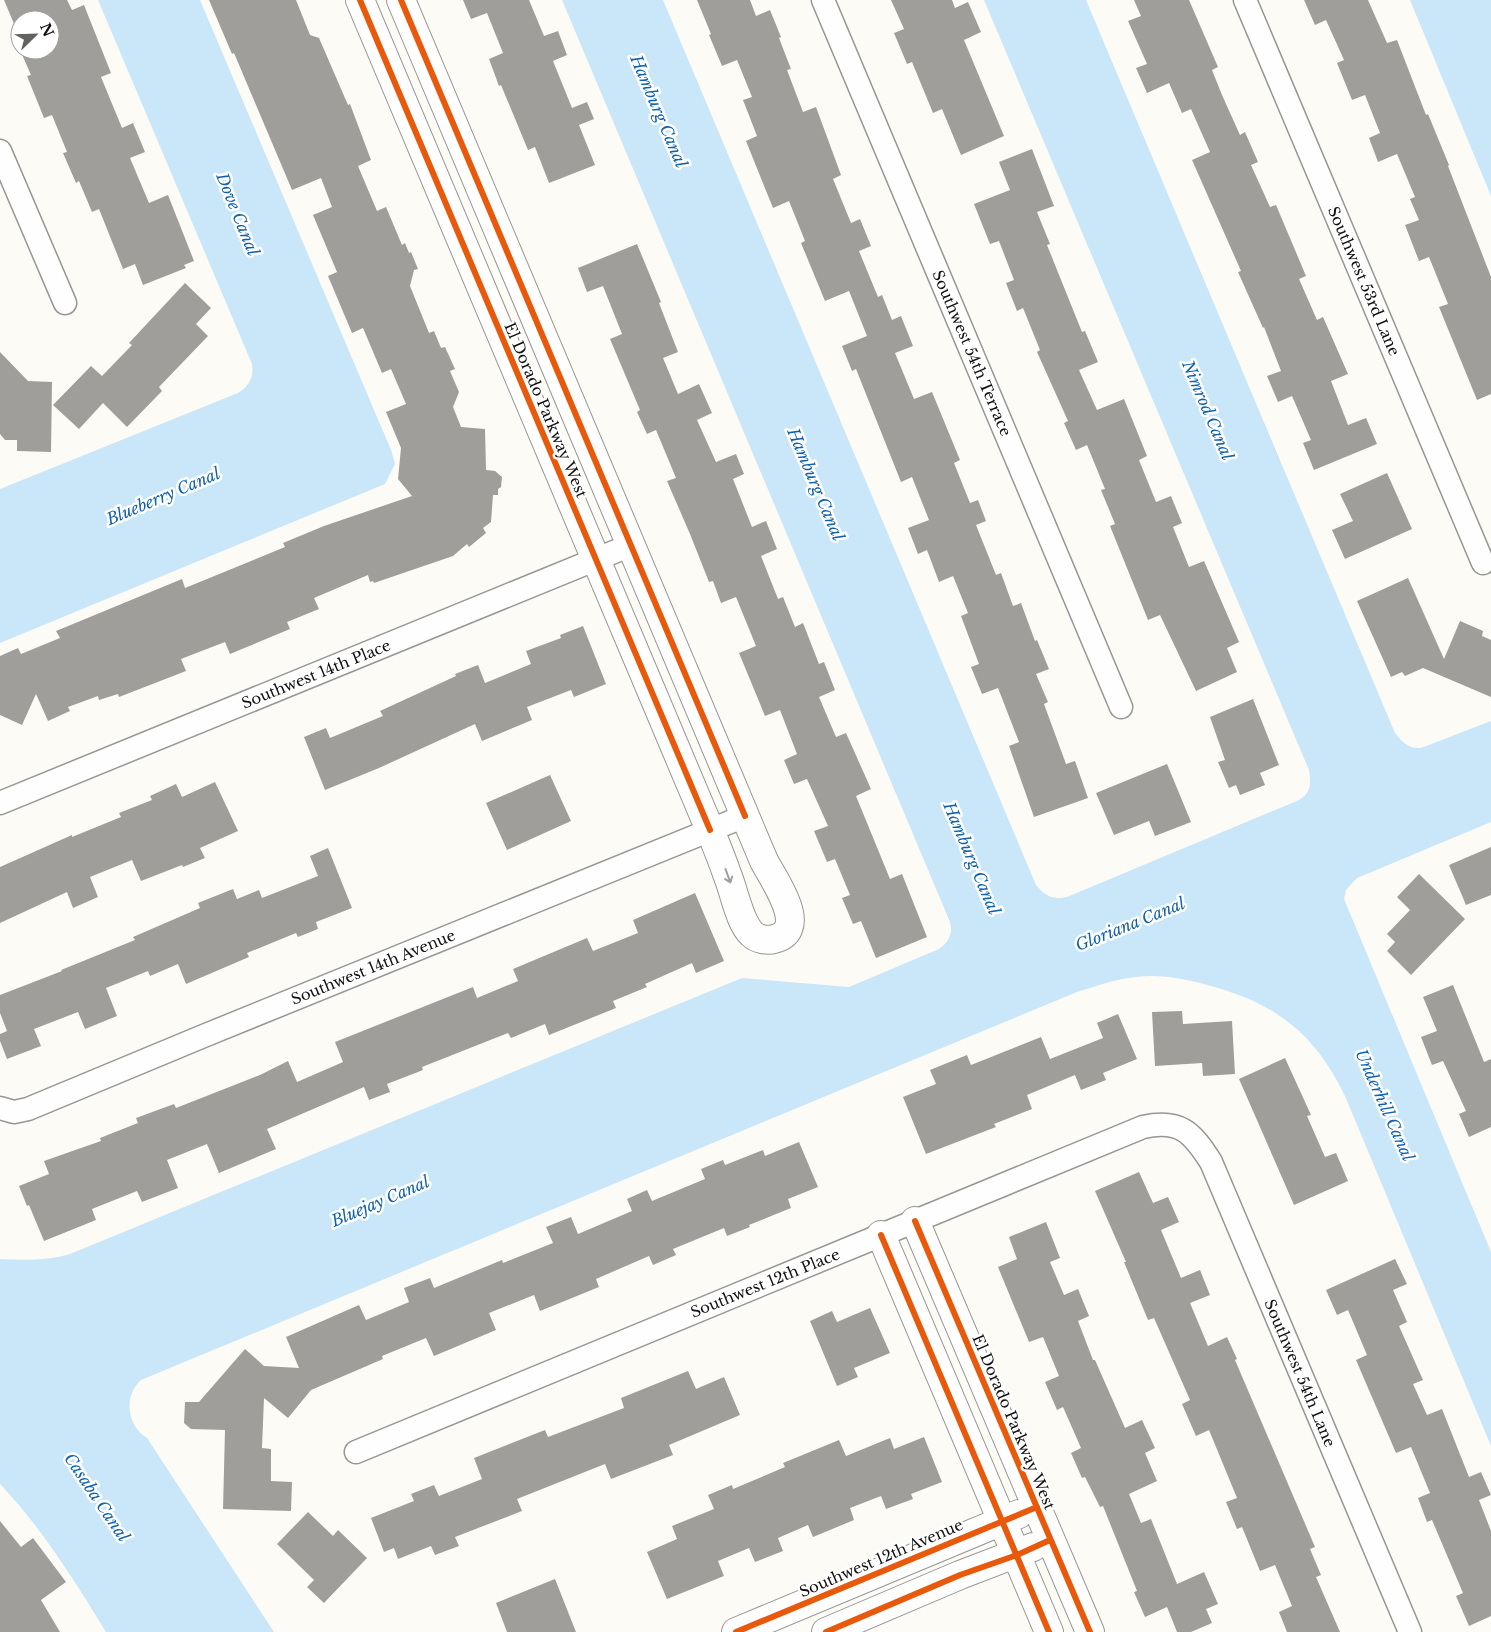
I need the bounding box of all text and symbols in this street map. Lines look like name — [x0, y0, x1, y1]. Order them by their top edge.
north arrow — [10, 10, 60, 60]
text: N — [36, 20, 58, 39]
water label: Hamburg Canal — [626, 51, 692, 171]
water label: Dove Canal — [212, 169, 264, 259]
street label: Southwest 53rd Lane — [1324, 203, 1404, 359]
street label: Southwest 54th Terrace — [928, 267, 1016, 439]
street label: El Dorado Parkway West — [500, 319, 592, 501]
water label: Nimrod Canal — [1178, 356, 1238, 464]
water label: Hamburg Canal — [783, 424, 849, 544]
water label: Blueberry Canal — [102, 463, 224, 529]
street label: Southwest 14th Place — [239, 635, 393, 713]
water label: Hamburg Canal — [939, 798, 1005, 918]
one-way arrow — [724, 868, 733, 883]
water label: Gloriana Canal — [1072, 893, 1189, 955]
street label: Southwest 14th Avenue — [288, 925, 458, 1009]
water label: Underhill Canal — [1351, 1046, 1419, 1165]
water label: Bluejay Canal — [327, 1171, 433, 1231]
street label: Southwest 12th Place — [688, 1244, 842, 1322]
street label: Southwest 54th Lane — [1260, 1296, 1340, 1450]
street label: El Dorado Parkway West — [968, 1331, 1060, 1513]
water label: Casaba Canal — [60, 1449, 134, 1546]
street label: Southwest 12th Avenue — [796, 1515, 966, 1601]

